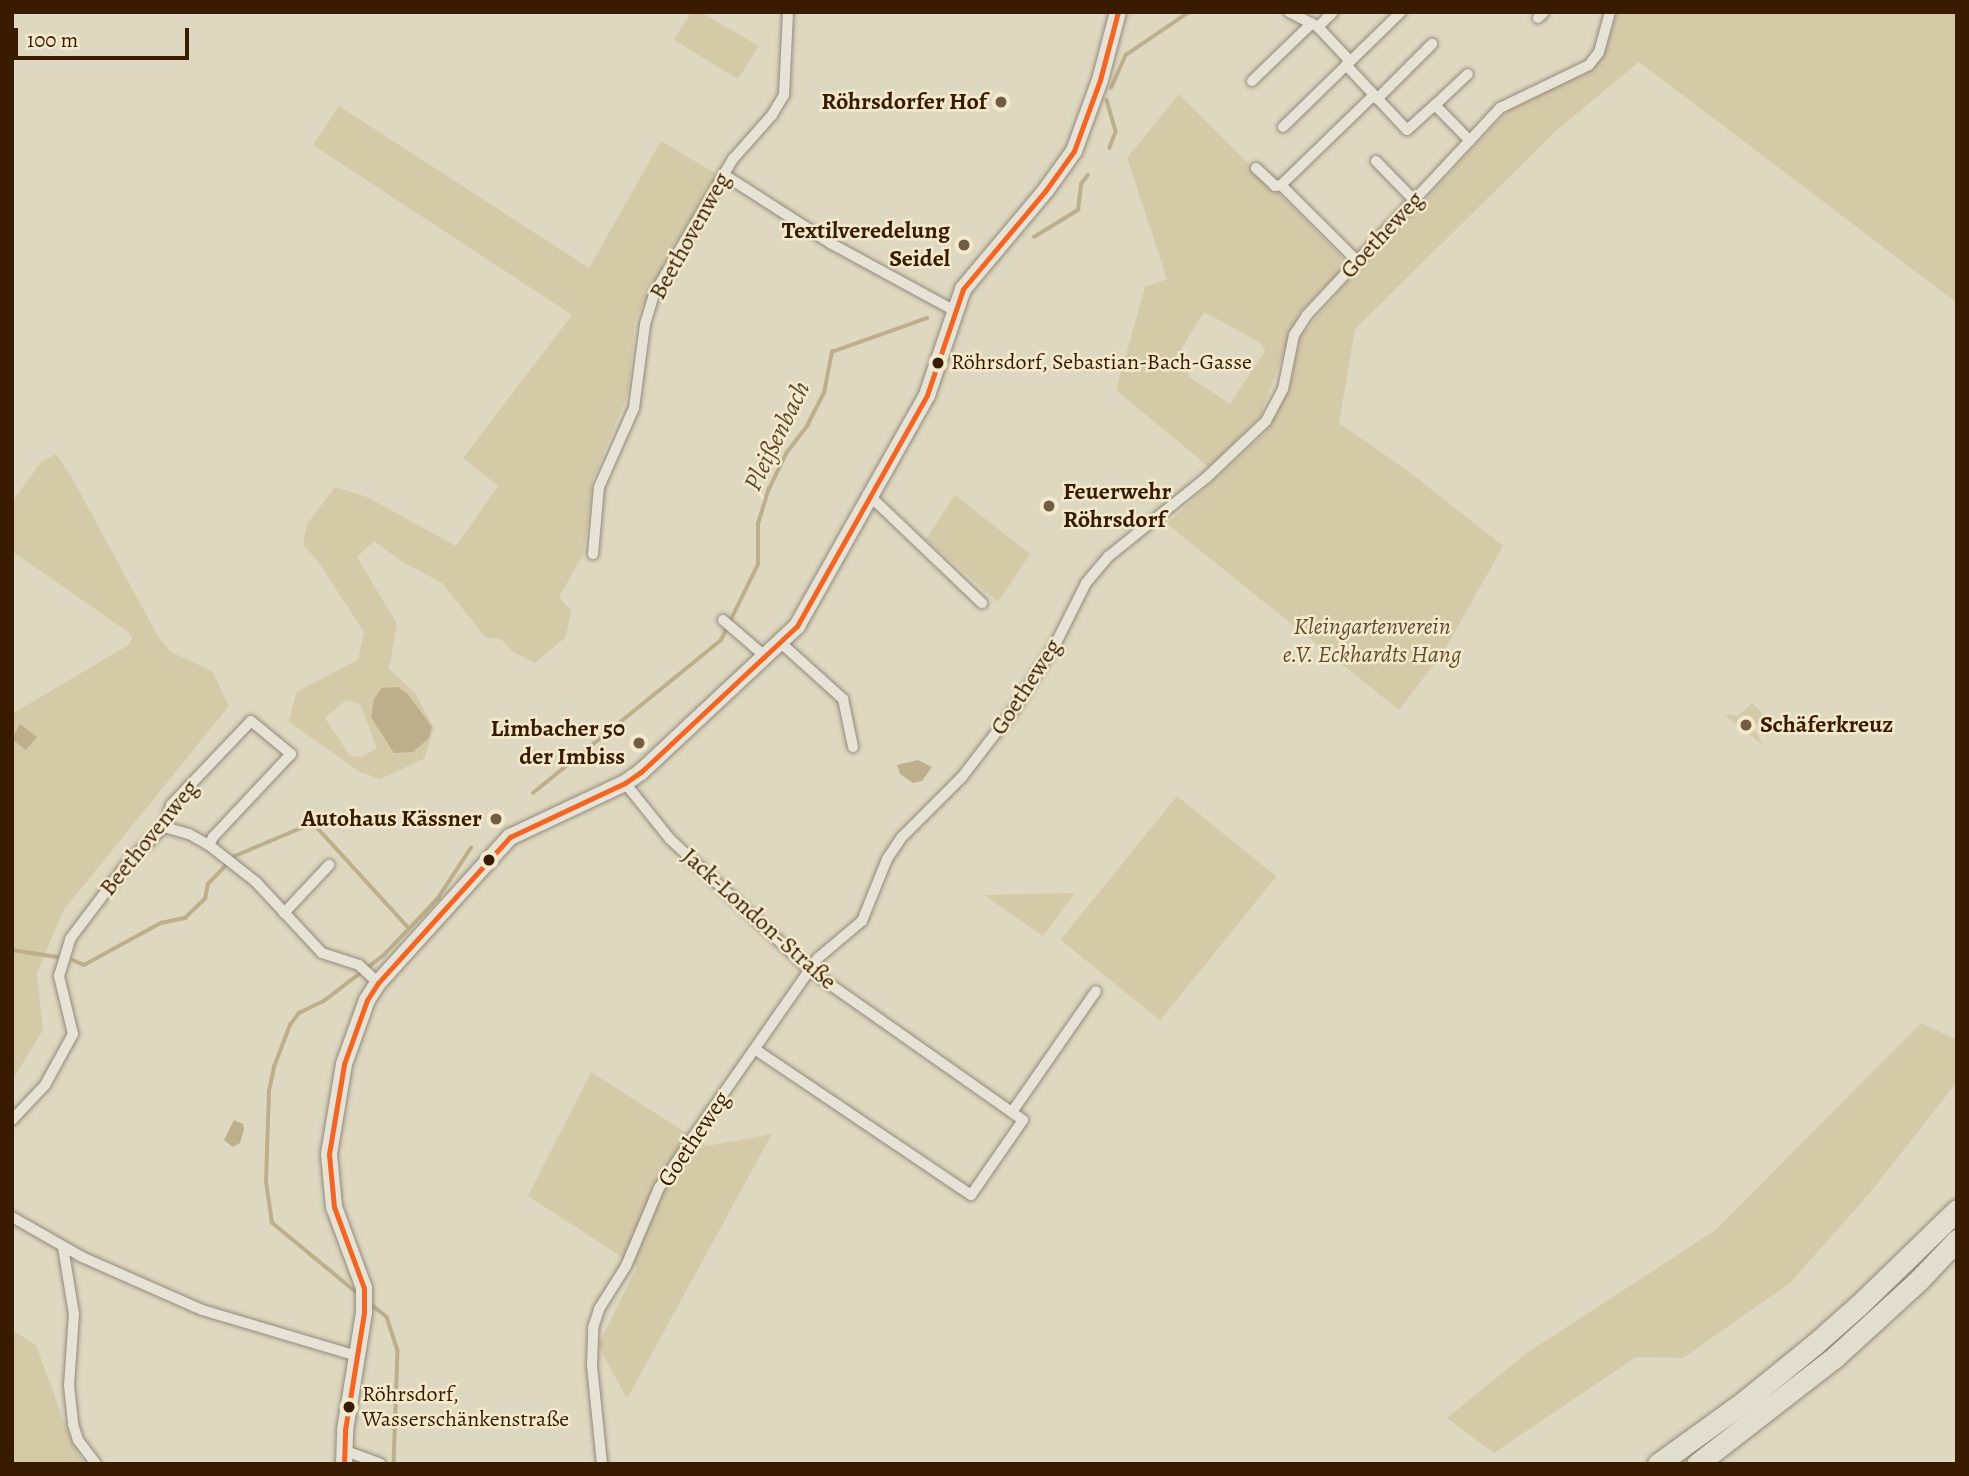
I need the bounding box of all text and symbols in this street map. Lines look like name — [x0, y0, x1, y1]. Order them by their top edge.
scale bar — [18, 14, 192, 58]
text: 100 m — [27, 26, 78, 54]
place label: Röhrsdorfer Hof — [821, 88, 987, 116]
marker: Röhrsdorfer Hof — [993, 94, 1009, 110]
street label: Beethovenweg — [643, 167, 737, 305]
street label: Goetheweg — [1334, 185, 1430, 285]
place label: Textilveredelung Seidel — [782, 217, 950, 273]
marker: Textilveredelung Seidel — [956, 237, 972, 253]
place label: Röhrsdorf, Sebastian-Bach-Gasse — [951, 350, 1252, 376]
marker: Röhrsdorf, Sebastian-Bach-Gasse — [931, 356, 945, 370]
water label: Pleißenbach — [737, 376, 817, 496]
place label: Feuerwehr Röhrsdorf — [1063, 478, 1171, 534]
marker: Feuerwehr Röhrsdorf — [1041, 498, 1057, 514]
park label: Kleingartenverein e.V. Eckhardts Hang — [1283, 613, 1461, 669]
street label: Goetheweg — [984, 634, 1068, 740]
place label: Schäferkreuz — [1760, 711, 1893, 739]
place label: Limbacher 50 der Imbiss — [491, 715, 625, 771]
marker: Schäferkreuz — [1738, 717, 1754, 733]
marker: Limbacher 50 der Imbiss — [631, 735, 647, 751]
street label: Beethovenweg — [94, 774, 204, 902]
place label: Autohaus Kässner — [301, 805, 482, 833]
marker: Autohaus Kässner — [488, 811, 504, 827]
street label: Jack-London-Straße — [676, 842, 842, 996]
unlabelled marker — [482, 853, 496, 867]
street label: Goetheweg — [652, 1086, 736, 1192]
place label: Röhrsdorf, Wasserschänkenstraße — [362, 1381, 569, 1432]
marker: Röhrsdorf, Wasserschänkenstraße — [342, 1400, 356, 1414]

